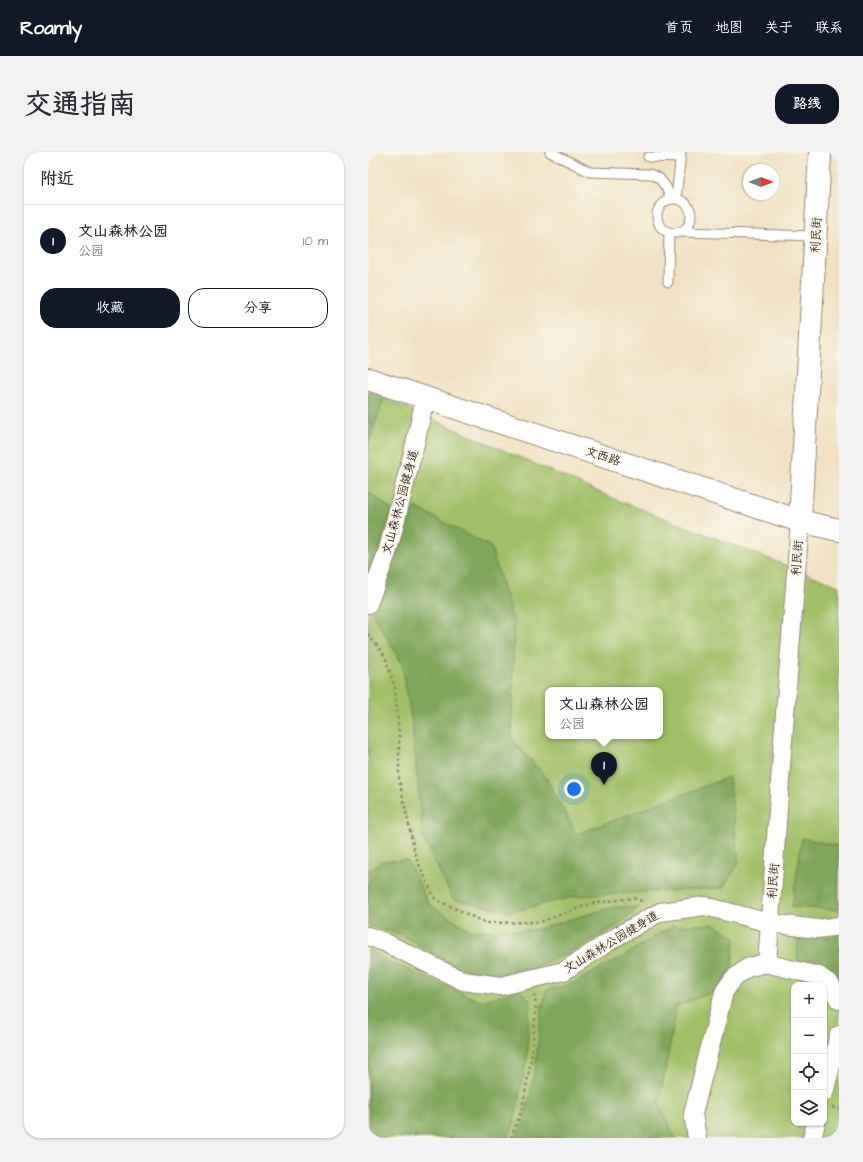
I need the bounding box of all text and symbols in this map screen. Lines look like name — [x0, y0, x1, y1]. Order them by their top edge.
text: Roamly — [20, 15, 82, 42]
text: 首页 — [665, 18, 693, 38]
text: 地图 — [715, 18, 743, 38]
text: 关于 — [765, 18, 793, 38]
text: 联系 — [815, 18, 843, 38]
button: 路线 — [775, 84, 839, 124]
text: 交通指南 — [24, 85, 136, 124]
north arrow — [743, 164, 779, 200]
text: 附近 — [40, 167, 74, 191]
street label: 利民街 — [807, 217, 826, 253]
text: 文山森林公园 — [78, 221, 168, 242]
text: 1 — [52, 232, 54, 250]
text: 10 m — [303, 232, 328, 250]
text: 公园 — [78, 242, 104, 260]
button: 收藏 — [40, 288, 180, 328]
button: 分享 — [188, 288, 328, 328]
street label: 文西路 — [583, 443, 623, 470]
street label: 文山森林公园健身道 — [378, 448, 423, 556]
street label: 利民街 — [788, 539, 807, 577]
popup — [545, 687, 663, 739]
text: 文山森林公园 — [559, 694, 649, 715]
text: 公园 — [559, 715, 585, 733]
pin: 1 — [591, 752, 617, 785]
your location — [564, 779, 584, 799]
street label: 利民街 — [764, 862, 783, 900]
street label: 文山森林公园健身道 — [561, 907, 662, 978]
map controls — [791, 982, 827, 1126]
button: + — [791, 982, 827, 1018]
button: − — [791, 1018, 827, 1054]
button: locate — [791, 1054, 827, 1090]
button: layers — [791, 1090, 827, 1126]

